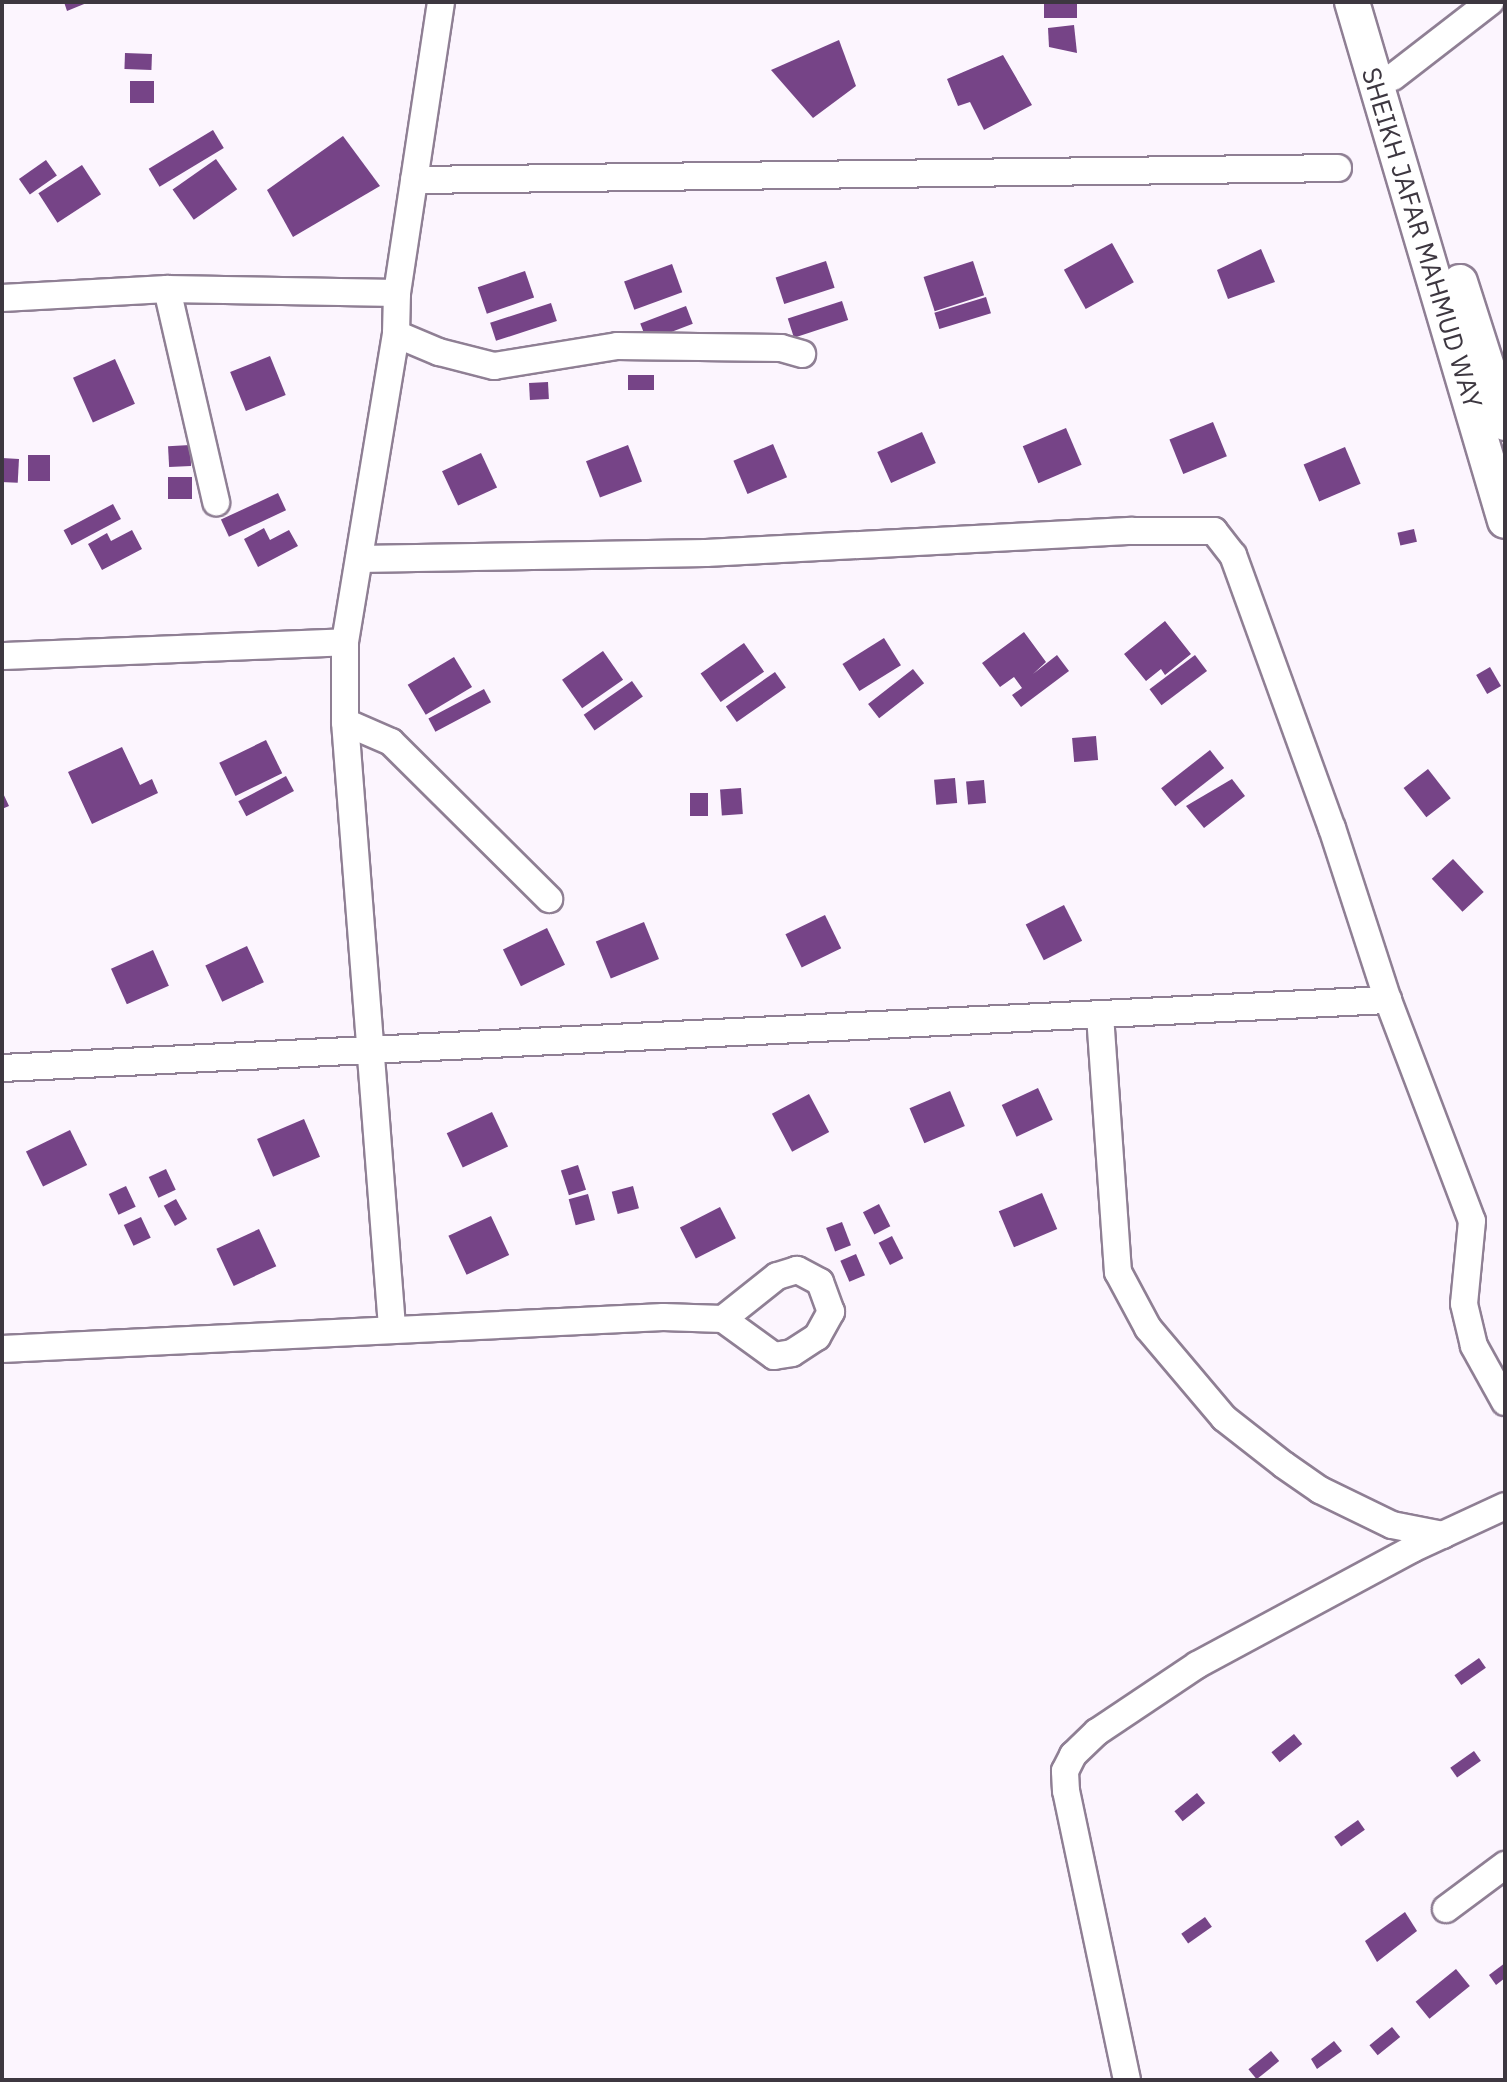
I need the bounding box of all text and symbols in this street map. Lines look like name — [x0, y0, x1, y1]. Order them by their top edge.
street label: SHEIKH JAFAR MAHMUD WAY — [1355, 64, 1489, 412]

